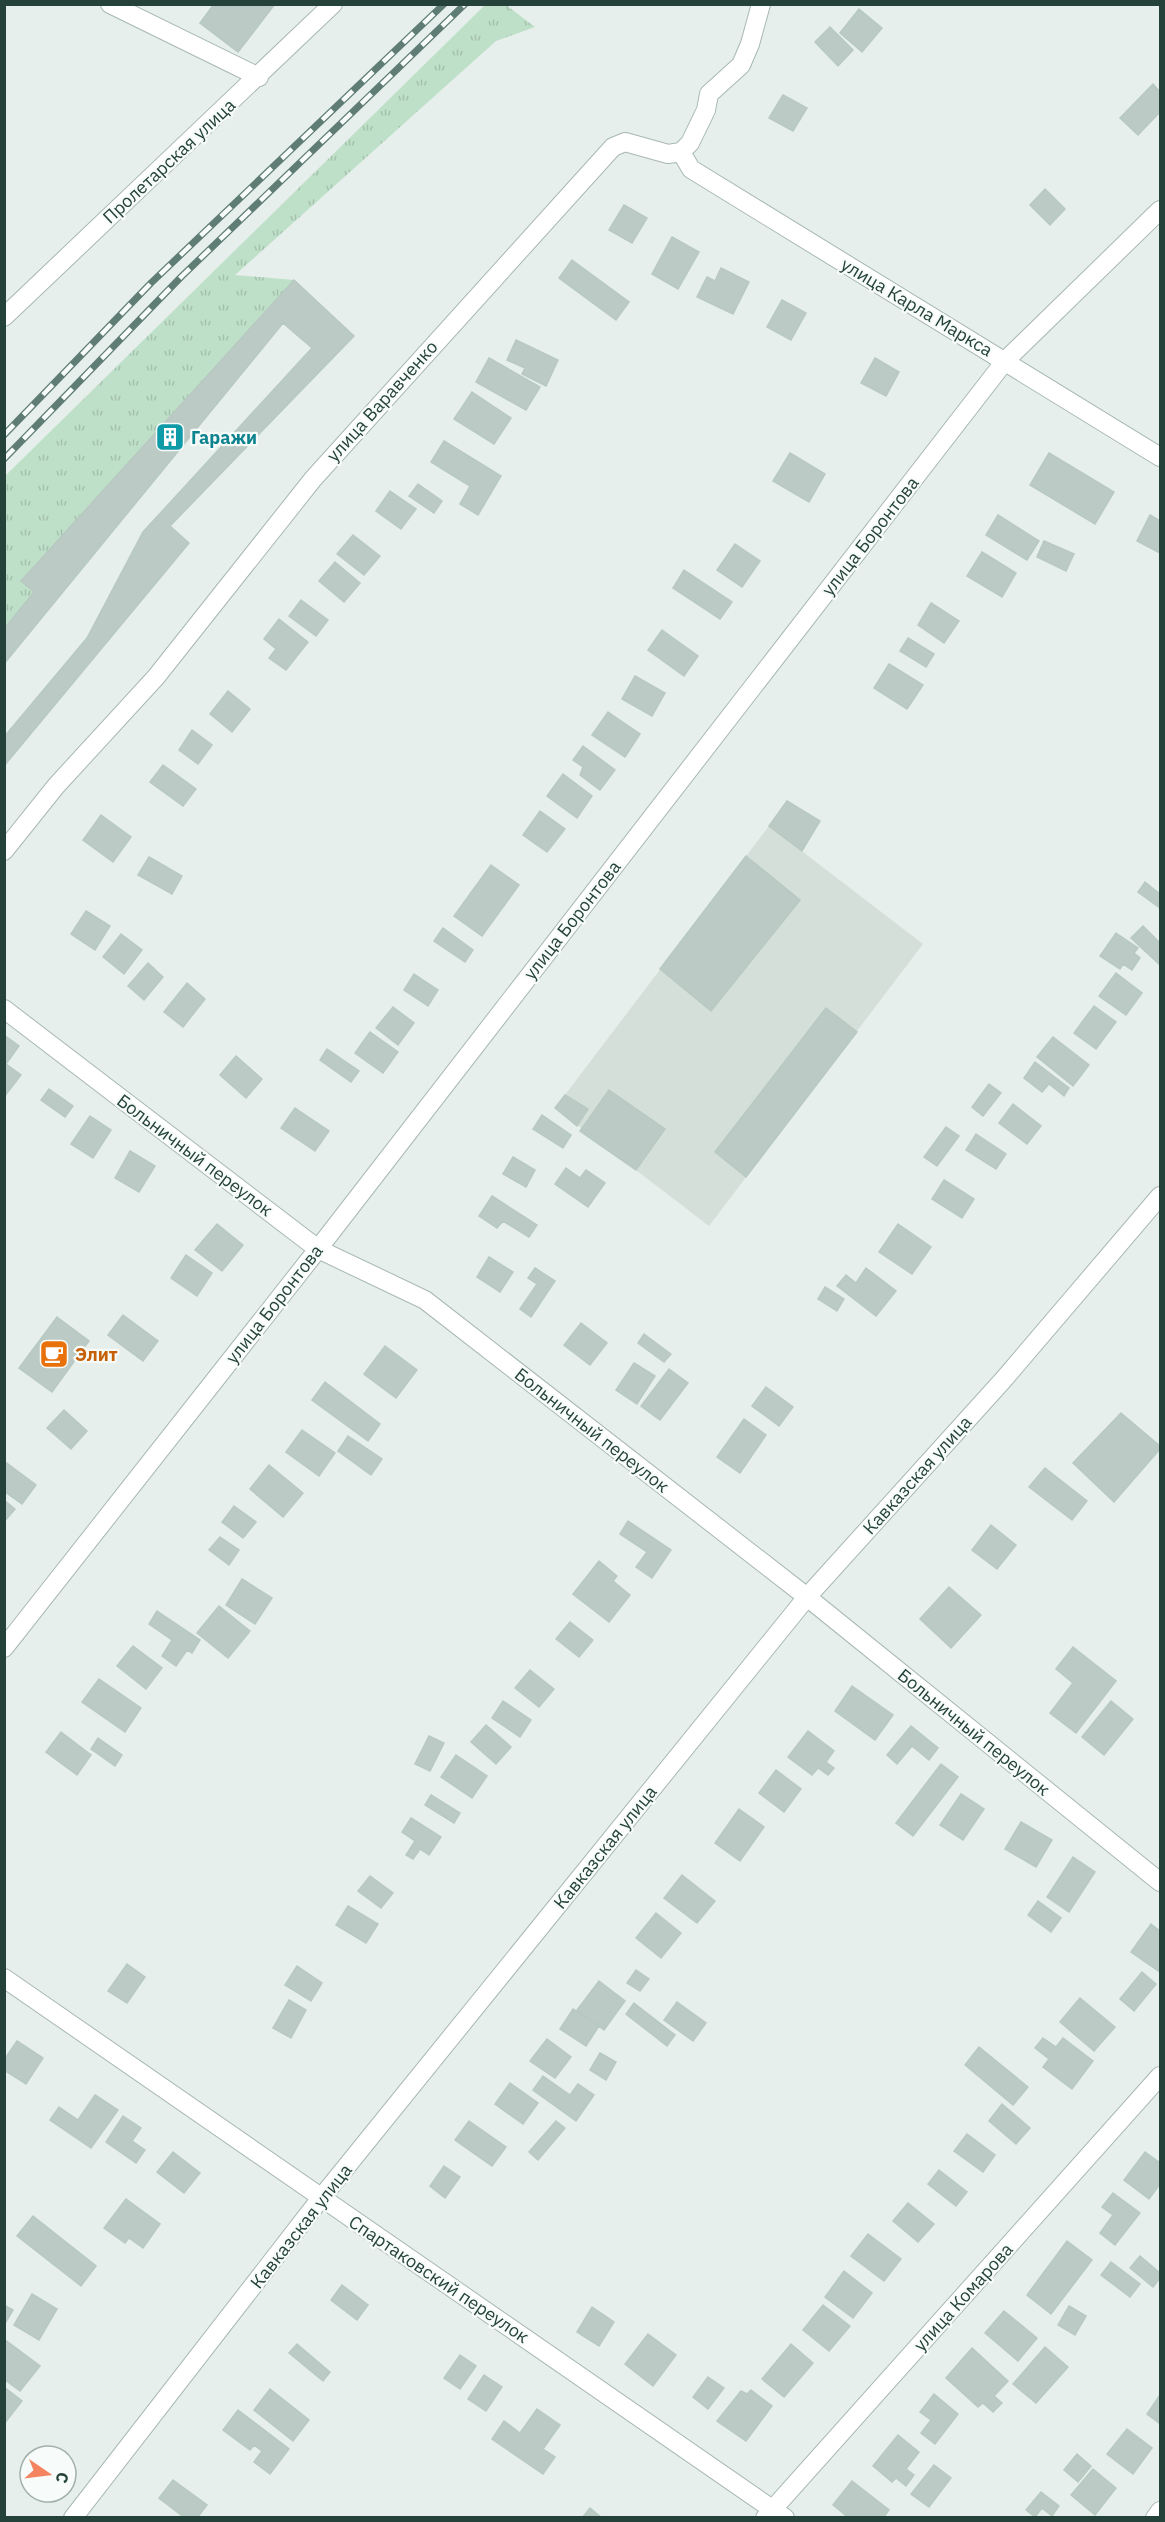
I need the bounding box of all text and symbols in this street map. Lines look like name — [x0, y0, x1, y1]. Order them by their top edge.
street label: Пролетарская улица — [98, 93, 240, 228]
street label: улица Карла Маркса — [837, 253, 997, 362]
street label: улица Варавченко — [321, 336, 443, 466]
building icon: Гаражи — [154, 421, 186, 453]
place label: Гаражи — [191, 426, 257, 449]
street label: улица Боронтова — [816, 472, 924, 600]
street label: улица Боронтова — [518, 856, 626, 984]
street label: Больничный переулок — [112, 1089, 278, 1221]
street label: улица Боронтова — [220, 1240, 328, 1368]
cafe icon: Элит — [38, 1338, 70, 1370]
place label: Элит — [75, 1343, 118, 1366]
street label: Больничный переулок — [510, 1363, 674, 1497]
street label: Кавказская улица — [858, 1411, 977, 1539]
street label: Больничный переулок — [893, 1663, 1055, 1801]
street label: Кавказская улица — [548, 1780, 662, 1913]
street label: Кавказская улица — [245, 2159, 357, 2293]
street label: Спартаковский переулок — [344, 2210, 534, 2348]
street label: улица Комарова — [908, 2238, 1018, 2356]
north arrow — [18, 2444, 78, 2504]
text: С — [52, 2470, 74, 2485]

